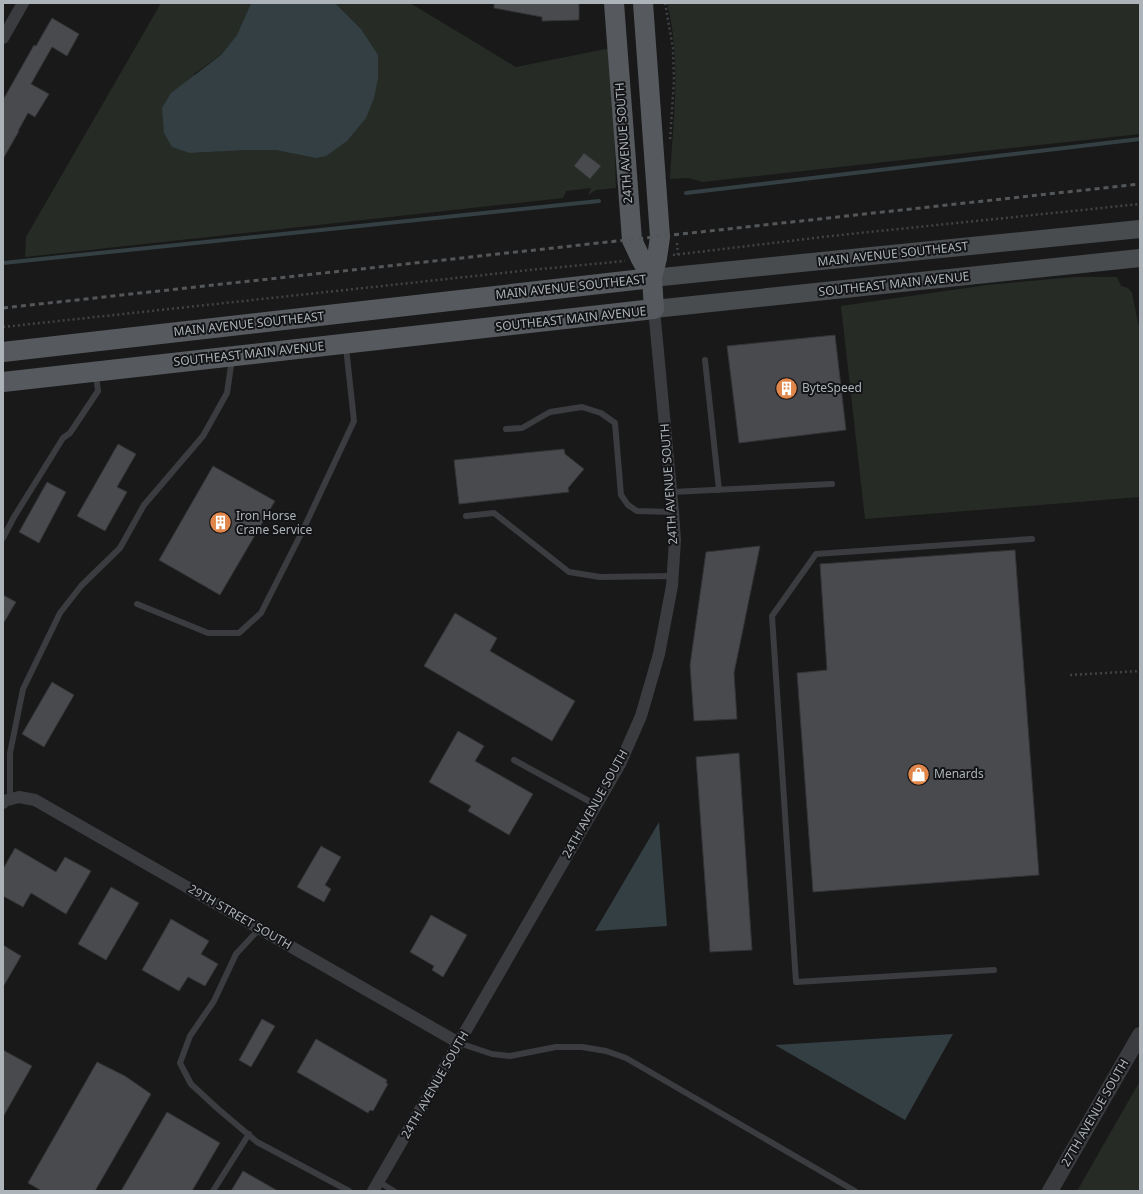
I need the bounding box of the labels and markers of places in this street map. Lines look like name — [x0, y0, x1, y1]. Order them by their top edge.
building icon: ByteSpeed — [774, 375, 800, 401]
place label: ByteSpeed — [802, 379, 862, 396]
place label: Iron Horse Crane Service — [236, 507, 313, 538]
building icon: Iron Horse Crane Service — [208, 510, 234, 536]
shop icon: Menards — [905, 761, 931, 787]
place label: Menards — [934, 765, 984, 782]

